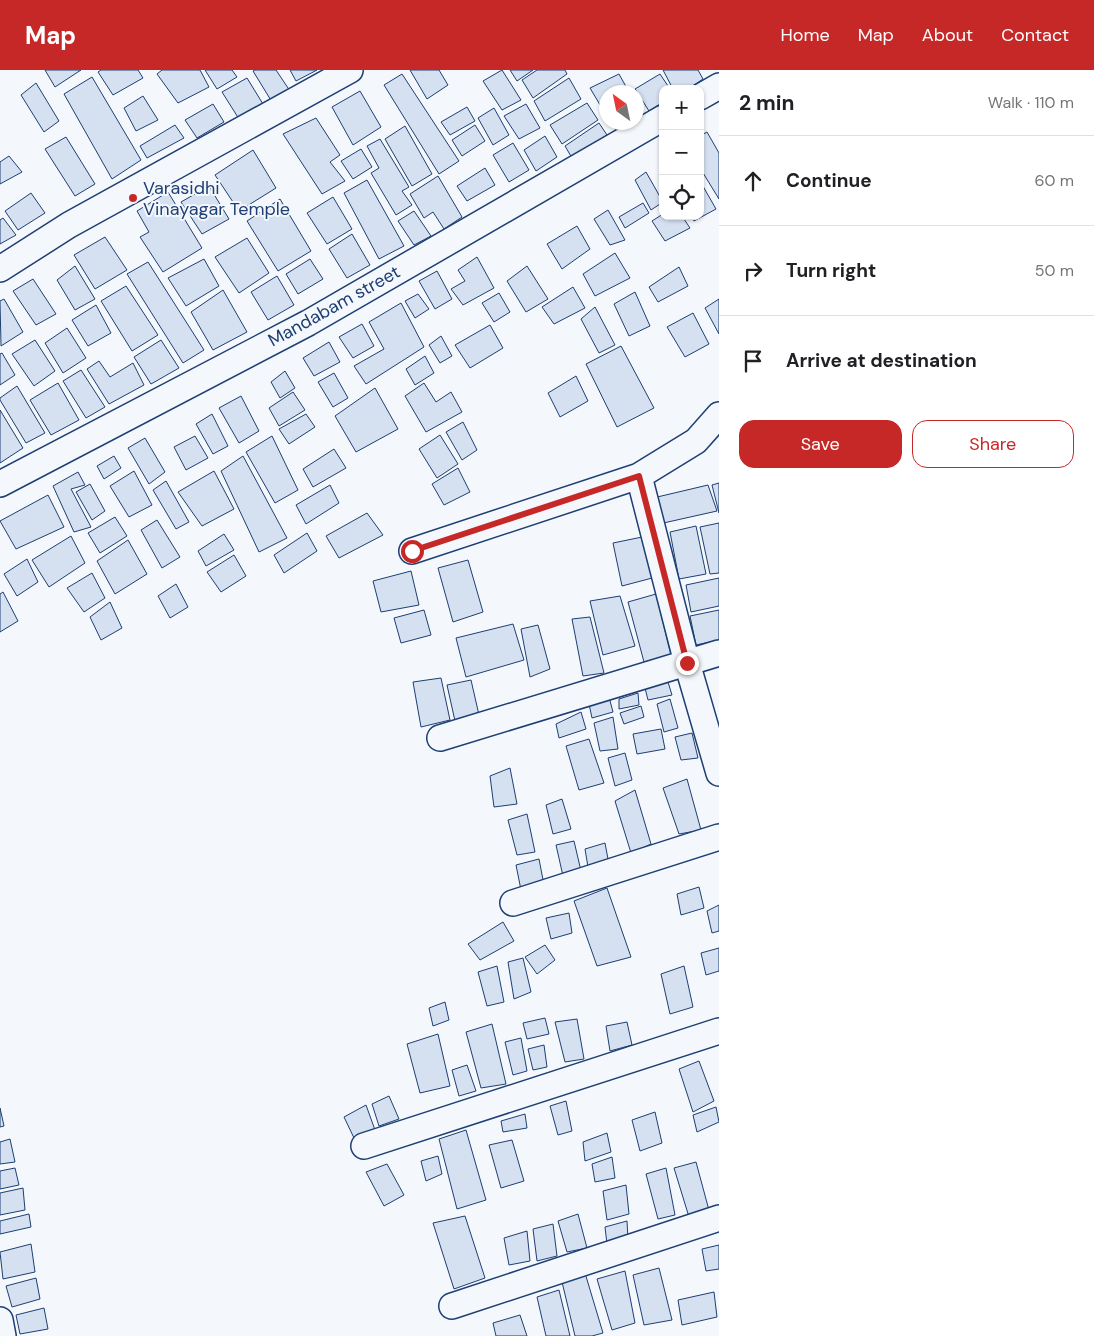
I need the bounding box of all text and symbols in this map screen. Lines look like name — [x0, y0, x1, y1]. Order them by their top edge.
text: Map — [25, 20, 76, 51]
text: Home — [780, 23, 830, 47]
text: Map — [858, 23, 894, 47]
text: About — [922, 23, 973, 47]
text: Contact — [1001, 23, 1069, 47]
north arrow — [599, 85, 644, 130]
map controls — [659, 85, 704, 220]
button: + — [659, 85, 704, 130]
text: 2 min — [739, 89, 795, 117]
text: Walk · 110 m — [988, 92, 1074, 113]
button: − — [659, 130, 704, 175]
icon: ahead — [739, 167, 767, 195]
text: Continue — [786, 168, 872, 193]
text: 60 m — [1034, 170, 1074, 191]
button: locate — [659, 175, 704, 220]
place label: Varasidhi Vinayagar Temple — [143, 176, 290, 221]
marker: Varasidhi Vinayagar Temple — [127, 192, 139, 204]
icon: right — [739, 257, 767, 285]
text: Turn right — [786, 258, 876, 283]
street label: Mandabam street — [264, 260, 404, 352]
text: 50 m — [1035, 260, 1074, 281]
icon: arrive — [739, 347, 767, 375]
text: Arrive at destination — [786, 348, 977, 373]
button: Save — [739, 420, 902, 468]
button: Share — [912, 420, 1074, 468]
route start — [401, 540, 424, 563]
route end — [676, 652, 699, 675]

